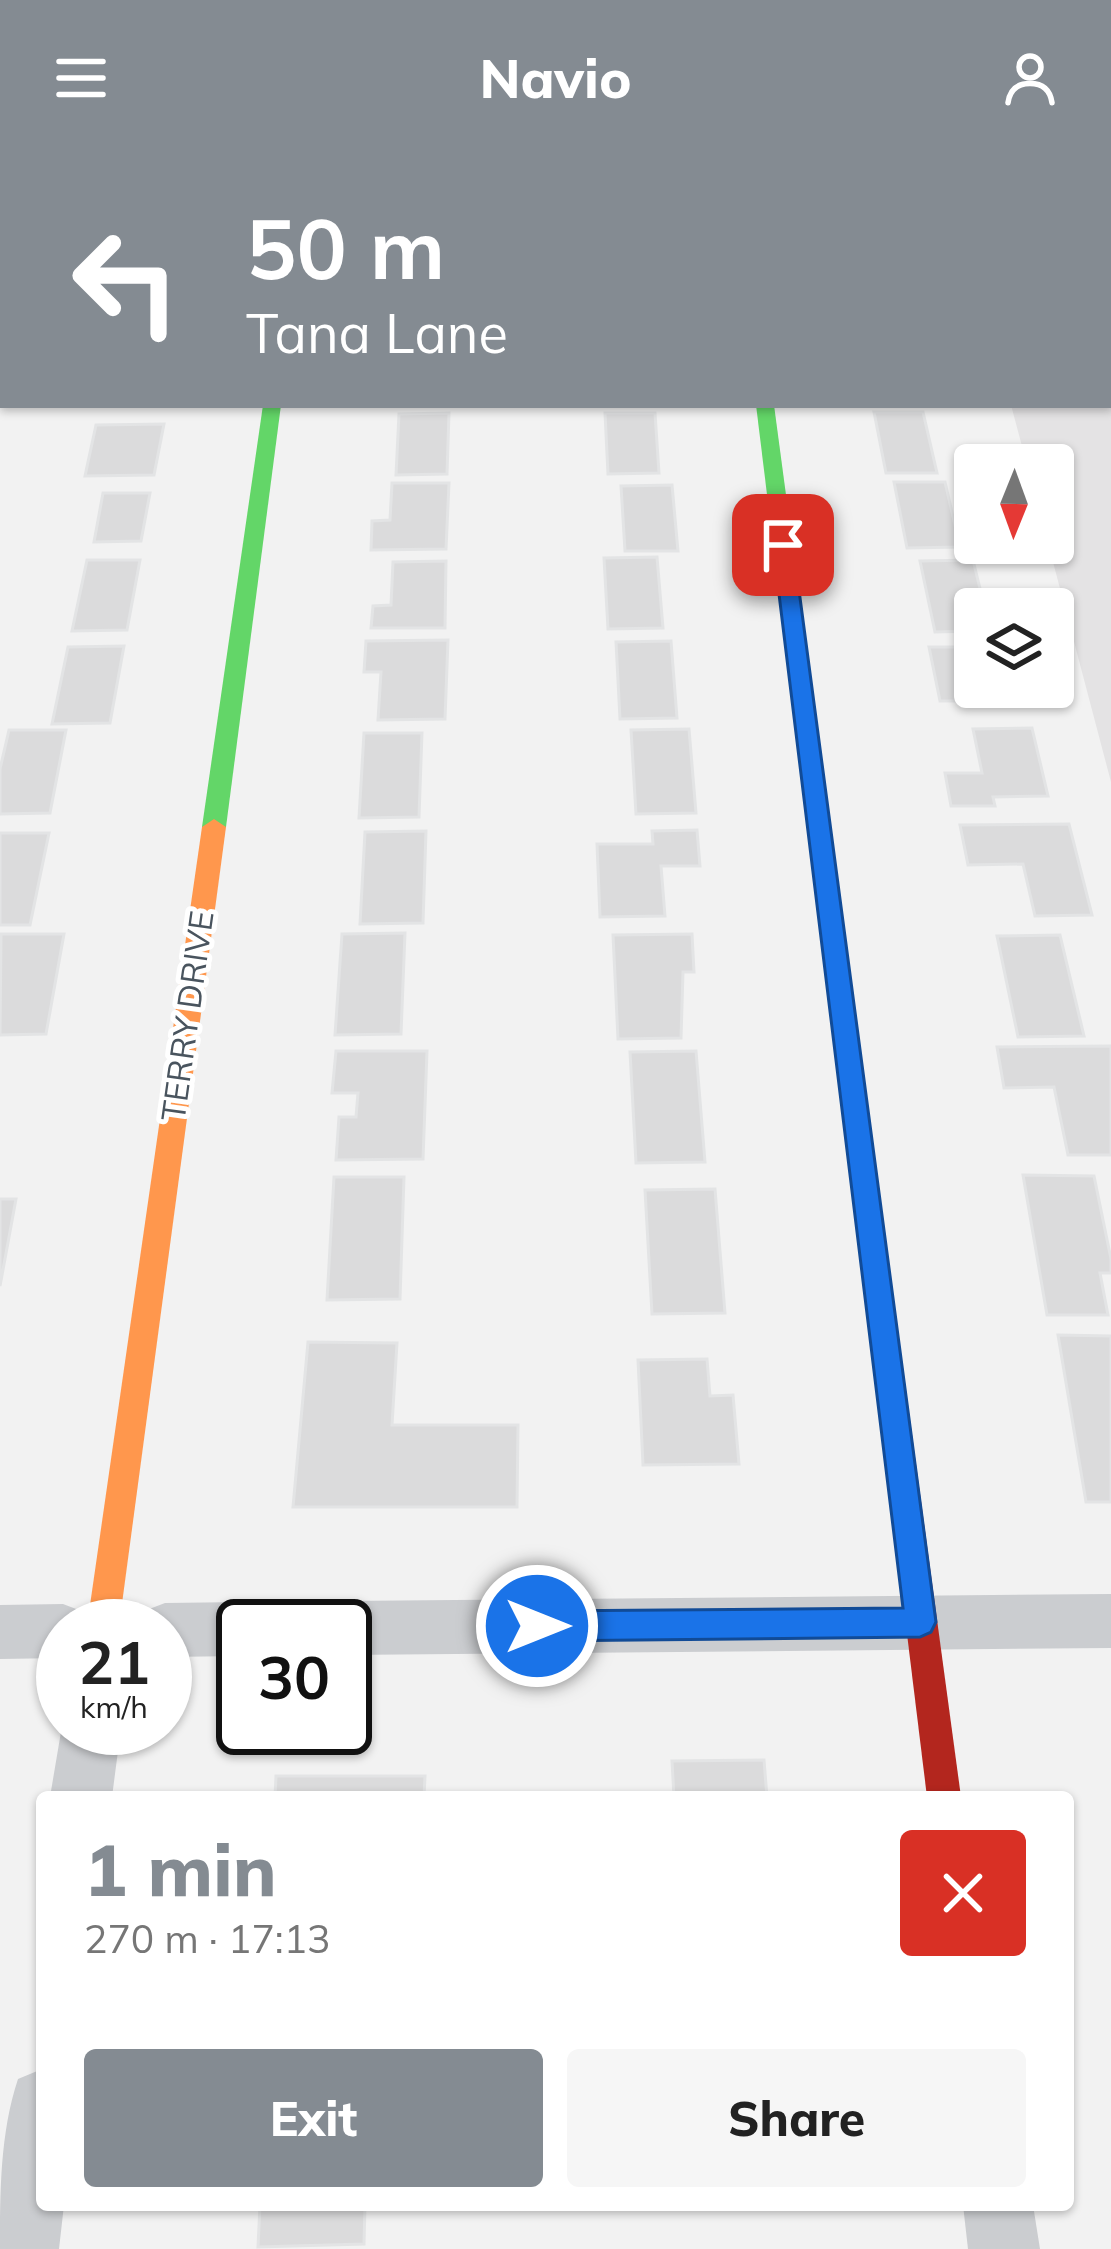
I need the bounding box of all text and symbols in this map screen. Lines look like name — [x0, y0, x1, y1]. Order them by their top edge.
text: Navio — [479, 44, 632, 112]
icon: menu — [48, 45, 114, 111]
icon: person — [997, 45, 1063, 111]
text: 50 m — [246, 195, 445, 300]
icon: left — [48, 204, 204, 360]
text: Tana Lane — [246, 299, 508, 367]
north arrow — [954, 444, 1074, 564]
map controls — [954, 444, 1074, 708]
pin — [732, 494, 834, 596]
icon: arrive — [750, 512, 816, 578]
button: layers — [954, 588, 1074, 708]
street label: TERRY DRIVE — [151, 908, 222, 1124]
position arrow — [474, 1563, 600, 1689]
speed limit sign: 30 — [216, 1599, 372, 1755]
text: 21 — [78, 1624, 150, 1699]
text: km/h — [80, 1688, 148, 1726]
text: 1 min — [84, 1824, 277, 1914]
button: close — [900, 1830, 1026, 1956]
text: 270 m · 17:13 — [84, 1914, 330, 1963]
button: Exit — [84, 2049, 543, 2187]
button: Share — [567, 2049, 1026, 2187]

